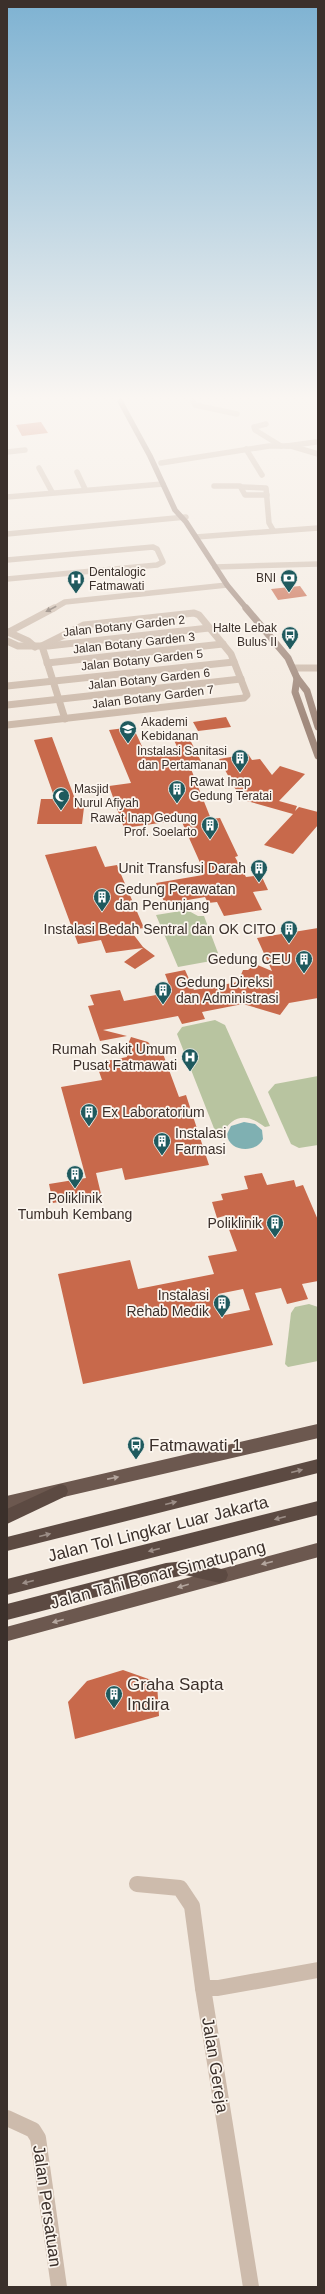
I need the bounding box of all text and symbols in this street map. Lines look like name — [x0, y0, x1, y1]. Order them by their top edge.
place label: Dentalogic Fatmawati — [89, 565, 146, 593]
bank icon: BNI — [279, 568, 299, 593]
hospital icon: Dentalogic Fatmawati — [66, 569, 86, 594]
place label: BNI — [256, 571, 276, 585]
one-way arrow — [45, 606, 57, 613]
street label: Jalan Botany Garden 2 — [62, 613, 186, 639]
place label: Halte Lebak Bulus II — [213, 621, 278, 649]
bus stop icon: Halte Lebak Bulus II — [280, 625, 300, 650]
street label: Jalan Botany Garden 3 — [72, 630, 196, 656]
street label: Jalan Botany Garden 5 — [80, 647, 204, 673]
street label: Jalan Botany Garden 6 — [87, 666, 211, 692]
street label: Jalan Botany Garden 7 — [91, 683, 215, 711]
place label: Akademi Kebidanan — [141, 715, 198, 743]
school or university icon: Akademi Kebidanan — [118, 719, 138, 744]
place label: Instalasi Sanitasi dan Pertamanan — [137, 744, 227, 772]
building icon: Instalasi Sanitasi dan Pertamanan — [230, 748, 250, 773]
place label: Rawat Inap Gedung Teratai — [190, 775, 272, 803]
building icon: Rawat Inap Gedung Teratai — [167, 779, 187, 804]
place label: Masjid Nurul Afiyah — [74, 782, 139, 810]
mosque icon: Masjid Nurul Afiyah — [51, 786, 71, 811]
place label: Rawat Inap Gedung Prof. Soelarto — [90, 811, 197, 839]
building icon: Rawat Inap Gedung Prof. Soelarto — [200, 815, 220, 840]
building icon: Unit Transfusi Darah — [249, 858, 269, 883]
place label: Unit Transfusi Darah — [118, 860, 246, 876]
place label: Gedung Perawatan dan Penunjang — [115, 881, 236, 913]
building icon: Gedung Perawatan dan Penunjang — [92, 887, 112, 912]
building icon: Instalasi Bedah Sentral dan OK CITO — [279, 919, 299, 944]
place label: Instalasi Bedah Sentral dan OK CITO — [44, 921, 276, 937]
building icon: Gedung CEU — [294, 949, 314, 974]
place label: Gedung CEU — [208, 951, 291, 967]
place label: Gedung Direksi dan Administrasi — [176, 974, 279, 1006]
building icon: Gedung Direksi dan Administrasi — [153, 980, 173, 1005]
place label: Rumah Sakit Umum Pusat Fatmawati — [52, 1041, 177, 1073]
hospital icon: Rumah Sakit Umum Pusat Fatmawati — [180, 1047, 200, 1072]
building icon: Ex Laboratorium — [79, 1102, 99, 1127]
place label: Ex Laboratorium — [102, 1104, 205, 1120]
place label: Instalasi Farmasi — [175, 1125, 226, 1157]
building icon: Instalasi Farmasi — [152, 1131, 172, 1156]
building icon: Poliklinik Tumbuh Kembang — [65, 1164, 85, 1189]
place label: Poliklinik Tumbuh Kembang — [18, 1190, 132, 1222]
building icon: Poliklinik — [265, 1213, 285, 1238]
place label: Poliklinik — [208, 1215, 263, 1231]
place label: Instalasi Rehab Medik — [127, 1287, 210, 1319]
building icon: Instalasi Rehab Medik — [212, 1293, 232, 1318]
bus stop icon: Fatmawati 1 — [126, 1435, 146, 1460]
place label: Fatmawati 1 — [149, 1436, 242, 1455]
one-way arrow — [291, 1468, 303, 1474]
one-way arrow — [107, 1475, 119, 1481]
street label: Jalan Tol Lingkar Luar Jakarta — [46, 1492, 271, 1566]
one-way arrow — [165, 1500, 177, 1506]
one-way arrow — [274, 1515, 286, 1521]
one-way arrow — [39, 1531, 51, 1537]
street label: Jalan Tahi Bonar Simatupang — [48, 1537, 268, 1613]
one-way arrow — [148, 1547, 160, 1553]
one-way arrow — [260, 1560, 272, 1566]
one-way arrow — [22, 1579, 34, 1585]
one-way arrow — [177, 1583, 189, 1589]
one-way arrow — [51, 1618, 64, 1624]
place label: Graha Sapta Indira — [127, 1675, 224, 1714]
building icon: Graha Sapta Indira — [104, 1684, 124, 1709]
street label: Jalan Gereja — [198, 2016, 232, 2115]
street label: Jalan Persatuan — [29, 2144, 65, 2268]

